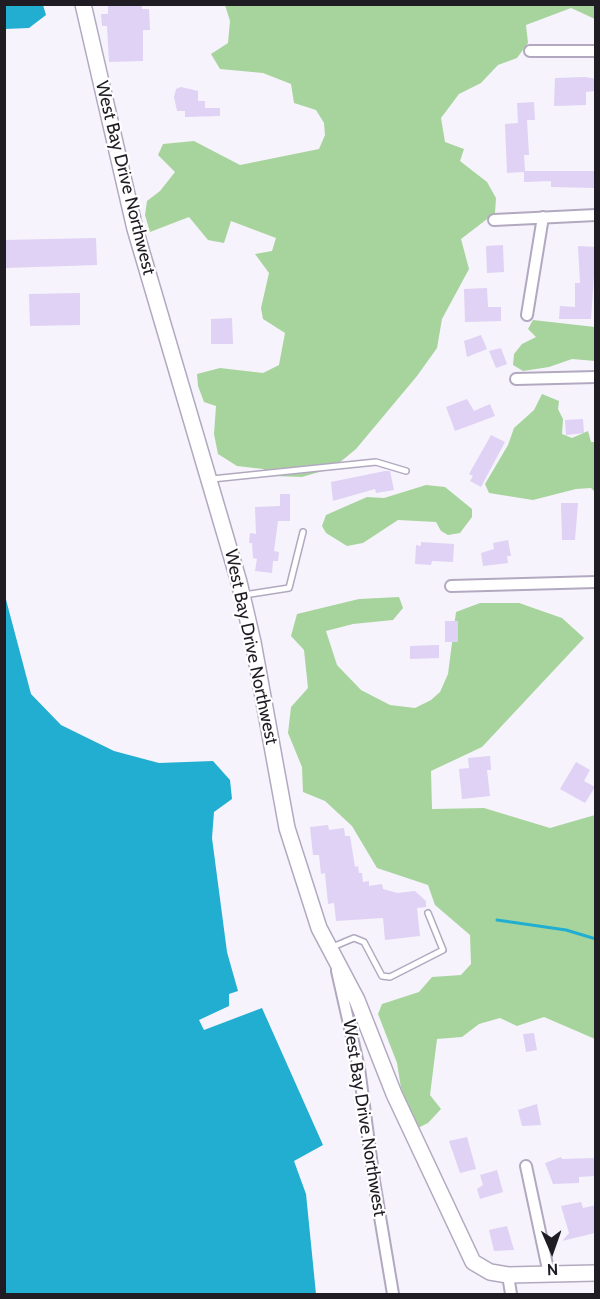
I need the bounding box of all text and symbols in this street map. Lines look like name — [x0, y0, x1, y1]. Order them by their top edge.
street label: West Bay Drive Northwest — [90, 79, 160, 277]
street label: West Bay Drive Northwest — [220, 547, 282, 747]
street label: West Bay Drive Northwest — [338, 1018, 390, 1218]
north arrow — [522, 1221, 582, 1281]
text: N — [547, 1260, 559, 1279]

